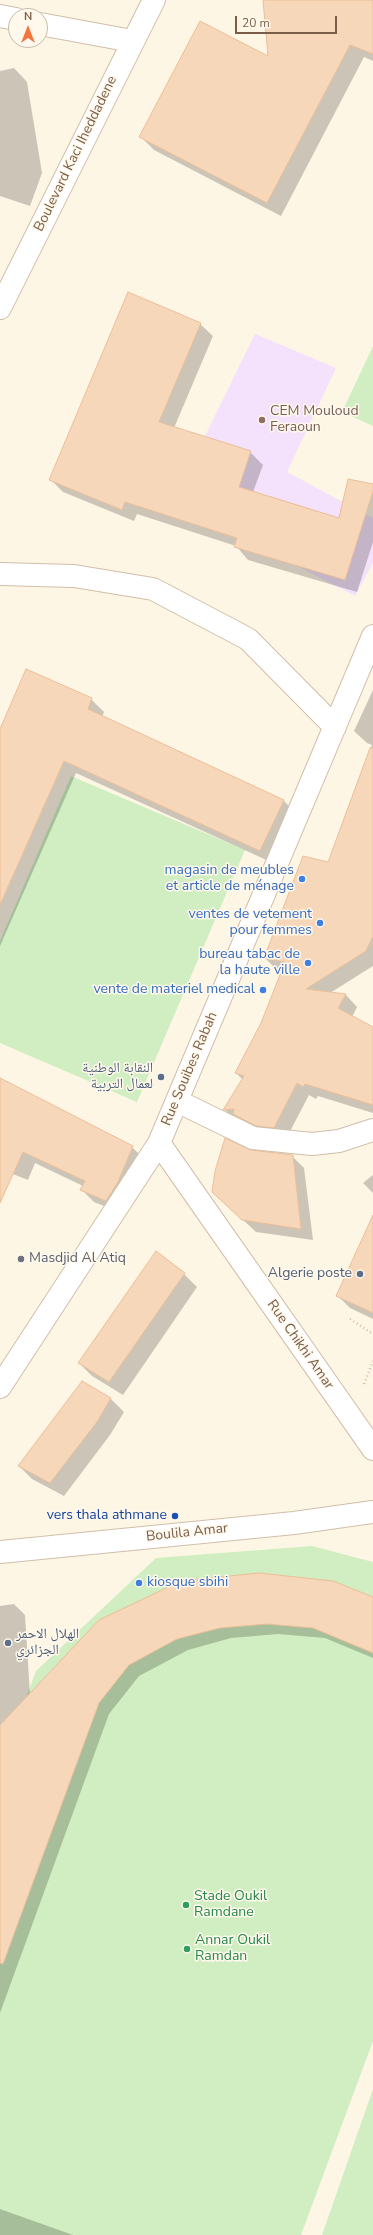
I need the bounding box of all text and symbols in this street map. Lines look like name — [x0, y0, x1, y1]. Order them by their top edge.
north arrow — [8, 8, 48, 48]
scale bar — [237, 8, 339, 34]
text: N — [24, 9, 32, 24]
text: 20 m — [242, 15, 270, 31]
street label: Boulevard Kaci Iheddadene — [31, 73, 121, 235]
place label: CEM Mouloud Feraoun — [270, 404, 359, 436]
marker: CEM Mouloud Feraoun — [257, 415, 267, 425]
place label: magasin de meubles et article de ménage — [165, 863, 294, 896]
marker: magasin de meubles et article de ménage — [297, 874, 307, 884]
place label: ventes de vetement pour femmes — [189, 907, 312, 940]
marker: ventes de vetement pour femmes — [315, 918, 325, 928]
place label: bureau tabac de la haute ville — [199, 947, 300, 980]
marker: bureau tabac de la haute ville — [303, 958, 313, 968]
place label: vente de materiel medical — [93, 982, 255, 998]
marker: vente de materiel medical — [258, 985, 268, 995]
street label: Rue Souibes Rabah — [158, 1010, 222, 1128]
place label: النقابة الوطنية لعمال التربية — [82, 1061, 153, 1094]
marker: النقابة الوطنية لعمال التربية — [156, 1072, 166, 1082]
place label: Masdjid Al Atiq — [29, 1251, 126, 1267]
marker: Masdjid Al Atiq — [16, 1254, 26, 1264]
place label: Algerie poste — [268, 1266, 352, 1282]
marker: Algerie poste — [355, 1269, 365, 1279]
street label: Rue Chikhi Amar — [263, 1297, 337, 1393]
place label: vers thala athmane — [47, 1508, 167, 1524]
marker: vers thala athmane — [170, 1511, 180, 1521]
street label: Boulila Amar — [145, 1520, 229, 1546]
place label: kiosque sbihi — [147, 1575, 228, 1591]
marker: kiosque sbihi — [134, 1578, 144, 1588]
place label: الهلال الاحمر الجزائري — [16, 1627, 79, 1660]
marker: الهلال الاحمر الجزائري — [3, 1638, 13, 1648]
place label: Stade Oukil Ramdane — [194, 1889, 267, 1922]
marker: Stade Oukil Ramdane — [181, 1900, 191, 1910]
place label: Annar Oukil Ramdan — [195, 1933, 270, 1966]
marker: Annar Oukil Ramdan — [182, 1944, 192, 1954]

